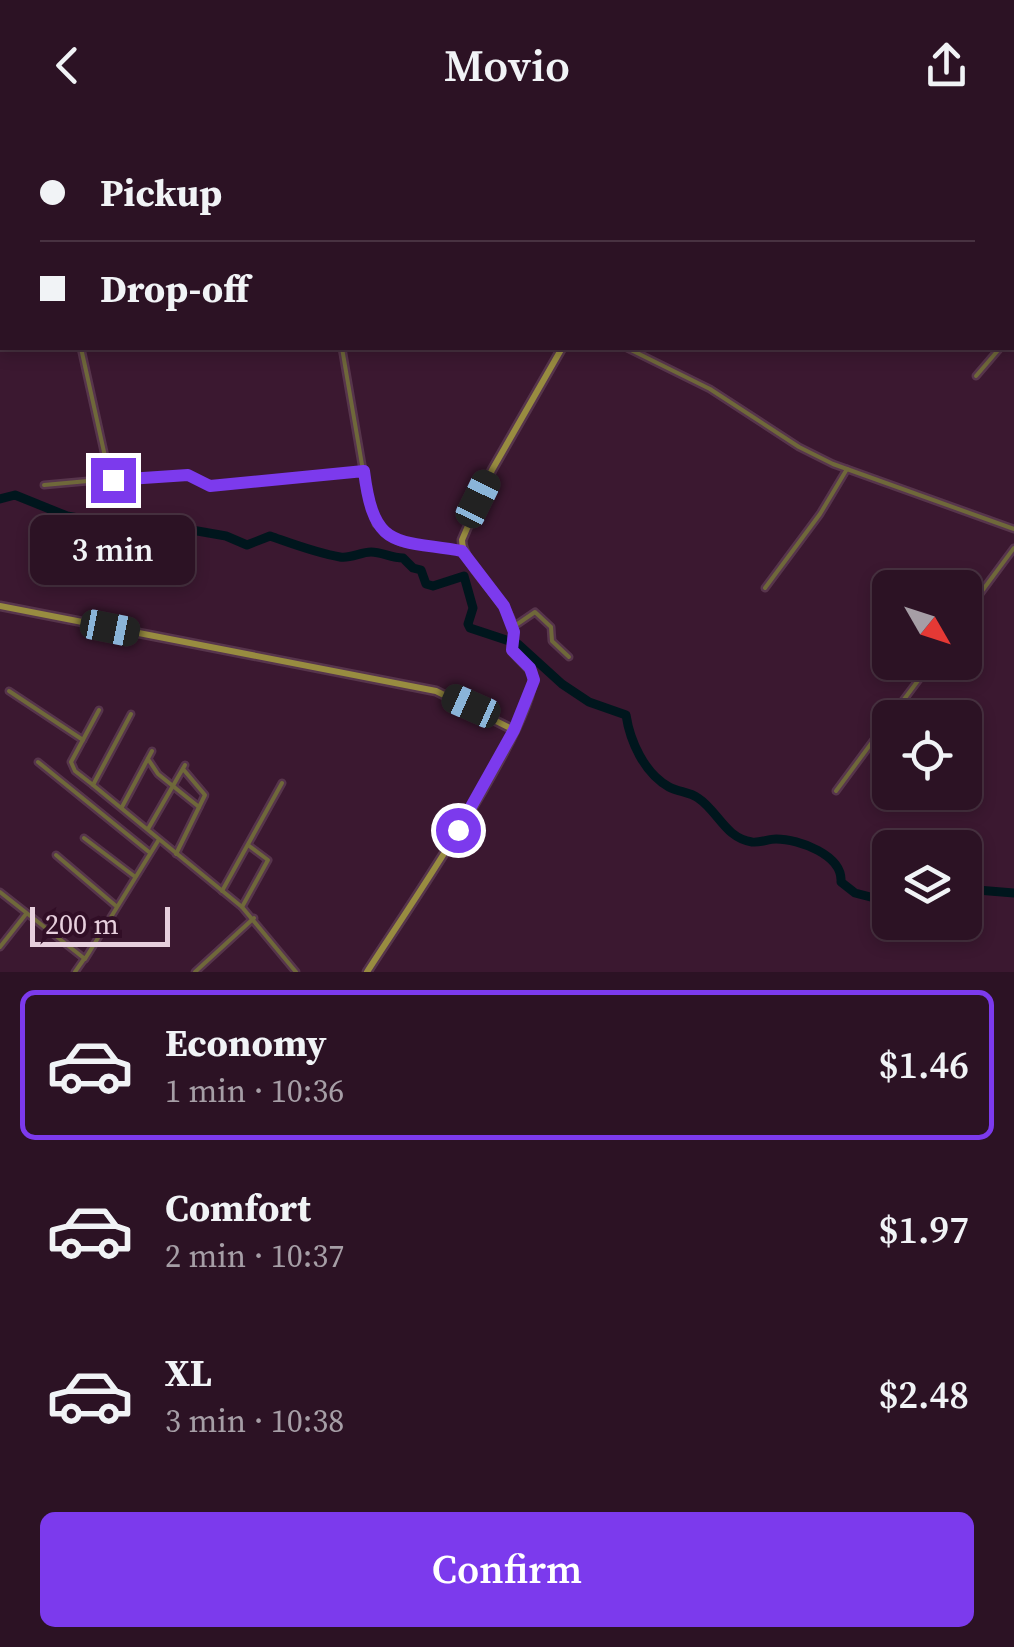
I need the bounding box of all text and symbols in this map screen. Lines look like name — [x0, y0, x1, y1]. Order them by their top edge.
text: Movio — [444, 34, 570, 96]
icon: back — [40, 38, 95, 93]
icon: share — [919, 38, 974, 93]
text: Pickup — [100, 167, 222, 219]
text: Drop-off — [100, 263, 249, 315]
route end — [91, 458, 136, 503]
car — [451, 465, 505, 533]
callout: 3 min — [31, 515, 196, 585]
text: 3 min — [71, 528, 154, 572]
north arrow — [872, 570, 982, 680]
map controls — [872, 570, 982, 940]
car — [78, 608, 142, 648]
car — [437, 680, 505, 732]
button: locate — [872, 700, 982, 810]
route start — [436, 808, 481, 853]
button: layers — [872, 830, 982, 940]
scale bar — [30, 902, 170, 946]
text: 200 m — [45, 905, 119, 943]
text: Economy — [165, 1017, 327, 1069]
icon: car — [45, 1020, 135, 1110]
text: $1.46 — [879, 1039, 969, 1091]
text: 1 min · 10:36 — [165, 1069, 344, 1113]
text: Comfort — [165, 1182, 311, 1234]
icon: car — [45, 1185, 135, 1275]
text: $1.97 — [879, 1204, 969, 1256]
text: 2 min · 10:37 — [165, 1234, 344, 1278]
text: XL — [165, 1347, 212, 1399]
icon: car — [45, 1350, 135, 1440]
text: $2.48 — [879, 1369, 969, 1421]
text: 3 min · 10:38 — [165, 1399, 344, 1443]
button: Confirm — [40, 1512, 974, 1627]

